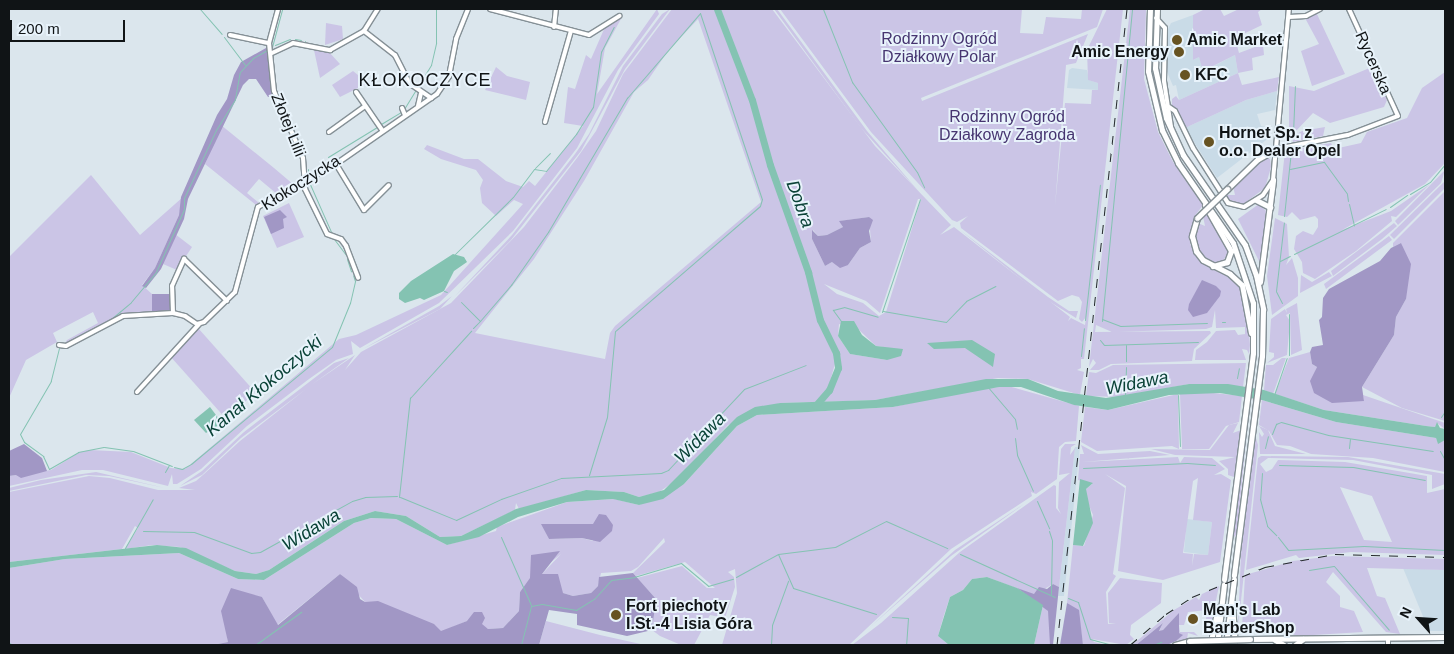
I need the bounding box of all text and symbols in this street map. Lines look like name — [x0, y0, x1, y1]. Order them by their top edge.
scale bar — [12, 10, 128, 42]
text: 200 m — [18, 20, 60, 37]
park label: Rodzinny Ogród Działkowy Polar — [881, 29, 997, 67]
street label: Rycerska — [1351, 29, 1395, 97]
place label: Amic Market — [1187, 30, 1282, 50]
marker: Amic Market — [1171, 34, 1183, 46]
place label: Amic Energy — [1071, 42, 1169, 62]
marker: Amic Energy — [1173, 46, 1185, 58]
place label: KFC — [1195, 65, 1228, 85]
district label: KŁOKOCZYCE — [357, 69, 493, 91]
marker: KFC — [1179, 69, 1191, 81]
street label: Złotej Lilii — [267, 90, 309, 160]
park label: Rodzinny Ogród Działkowy Zagroda — [939, 107, 1075, 145]
place label: Hornet Sp. z o.o. Dealer Opel — [1219, 123, 1341, 161]
marker: Hornet Sp. z o.o. Dealer Opel — [1203, 136, 1215, 148]
street label: Kłokoczycka — [258, 151, 344, 215]
water label: Dobra — [781, 177, 819, 231]
water label: Kanał Kłokoczycki — [201, 331, 327, 441]
water label: Widawa — [1104, 366, 1170, 400]
water label: Widawa — [670, 408, 730, 468]
water label: Widawa — [278, 504, 344, 556]
north arrow — [1394, 594, 1444, 644]
place label: Fort piechoty I.St.-4 Lisia Góra — [626, 596, 752, 634]
place label: Men's Lab BarberShop — [1203, 600, 1295, 638]
text: N — [1396, 604, 1415, 620]
marker: Fort piechoty I.St.-4 Lisia Góra — [610, 609, 622, 621]
marker: Men's Lab BarberShop — [1187, 613, 1199, 625]

